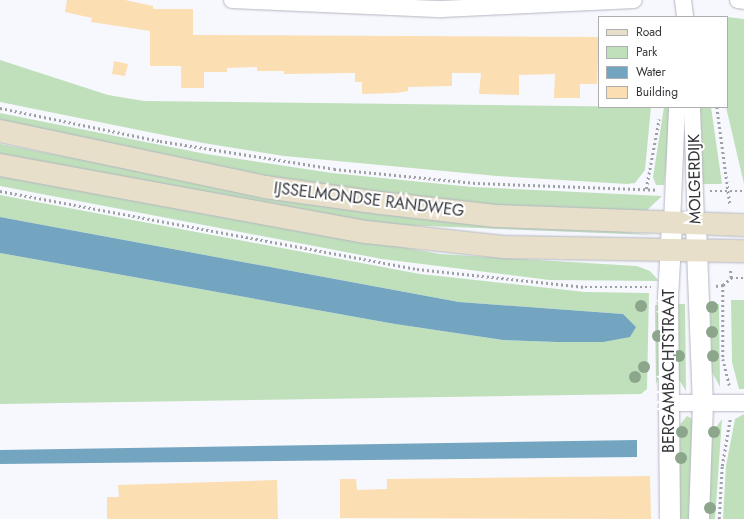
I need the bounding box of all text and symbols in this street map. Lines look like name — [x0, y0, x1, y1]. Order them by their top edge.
legend — [598, 16, 728, 108]
text: Road — [636, 23, 662, 41]
text: Park — [636, 43, 657, 61]
text: Water — [636, 63, 666, 81]
text: Building — [636, 83, 678, 101]
street label: MOLGERDIJK — [685, 134, 705, 224]
street label: IJSSELMONDSE RANDWEG — [273, 179, 465, 221]
street label: BERGAMBACHTSTRAAT — [659, 289, 679, 453]

